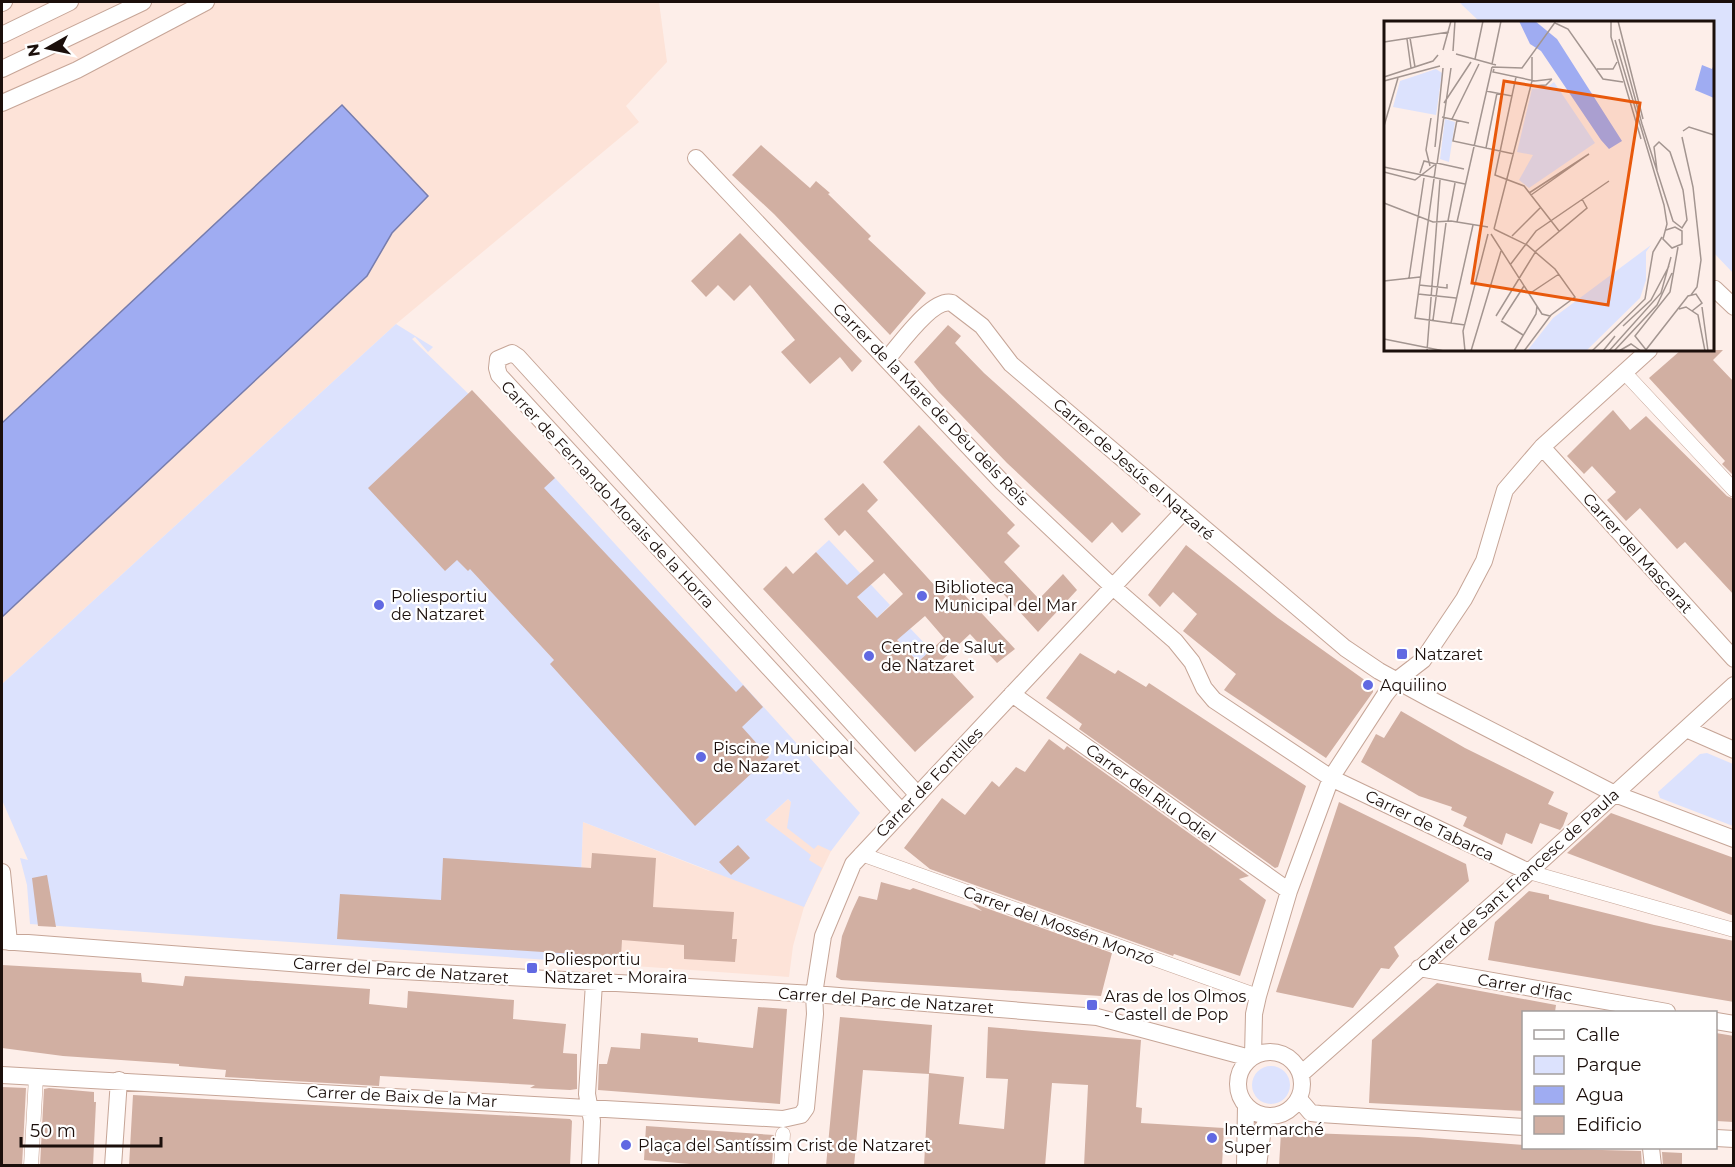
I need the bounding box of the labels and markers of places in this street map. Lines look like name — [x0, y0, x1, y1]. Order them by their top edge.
place label: Biblioteca Municipal del Mar — [934, 578, 1077, 615]
place label: Poliesportiu de Natzaret — [391, 587, 487, 624]
marker: Biblioteca Municipal del Mar — [915, 589, 929, 603]
marker: Poliesportiu de Natzaret — [372, 598, 386, 612]
place label: Centre de Salut de Natzaret — [881, 638, 1005, 675]
place label: Natzaret — [1414, 645, 1483, 664]
marker: Natzaret — [1395, 647, 1409, 661]
marker: Centre de Salut de Natzaret — [862, 649, 876, 663]
place label: Aquilino — [1380, 676, 1447, 695]
marker: Aquilino — [1361, 678, 1375, 692]
place label: Piscine Municipal de Nazaret — [713, 739, 853, 776]
marker: Piscine Municipal de Nazaret — [694, 750, 708, 764]
place label: Poliesportiu Natzaret - Moraira — [544, 950, 687, 987]
marker: Poliesportiu Natzaret - Moraira — [525, 961, 539, 975]
place label: Aras de los Olmos - Castell de Pop — [1104, 987, 1246, 1024]
marker: Aras de los Olmos - Castell de Pop — [1085, 998, 1099, 1012]
place label: Intermarché Super — [1224, 1120, 1324, 1157]
marker: Intermarché Super — [1205, 1131, 1219, 1145]
place label: Plaça del Santíssim Crist de Natzaret — [638, 1136, 931, 1155]
marker: Plaça del Santíssim Crist de Natzaret — [619, 1138, 633, 1152]

